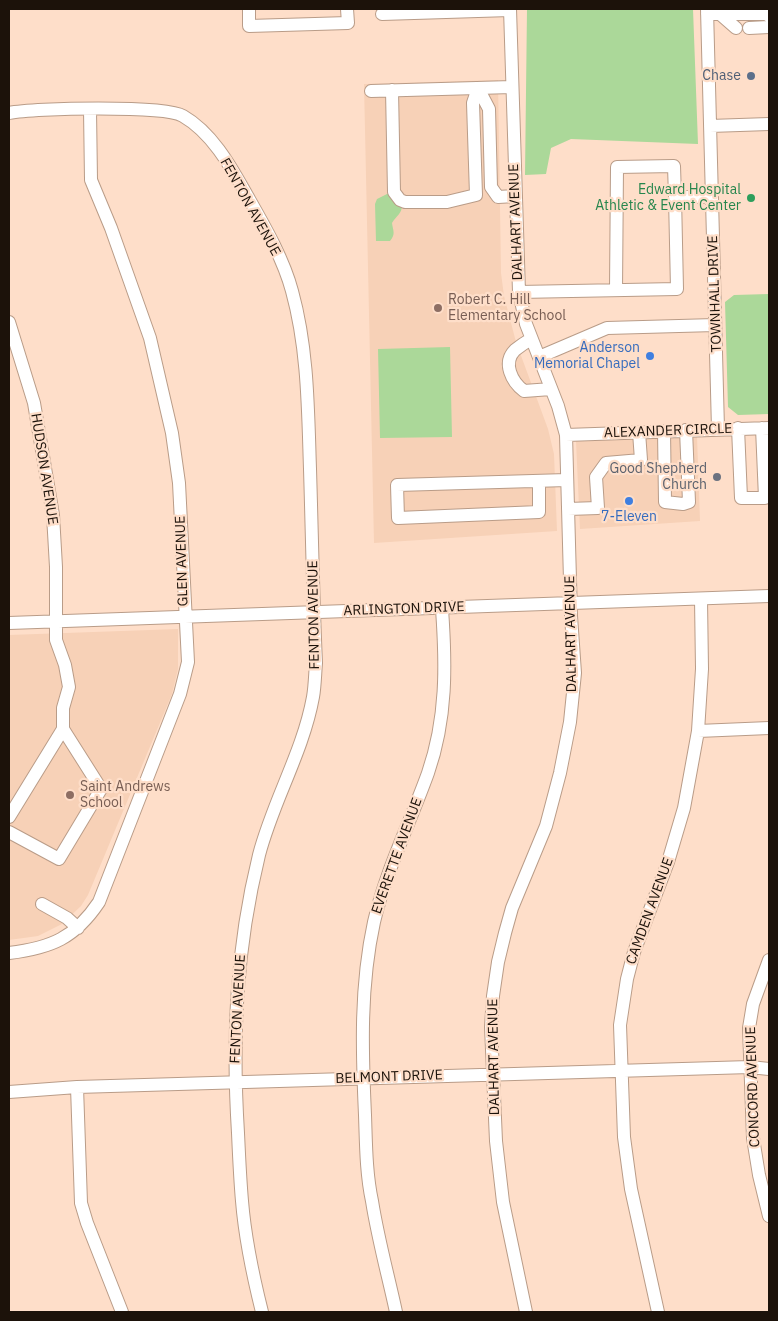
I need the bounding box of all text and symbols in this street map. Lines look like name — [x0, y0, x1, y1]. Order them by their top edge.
place label: Chase — [702, 68, 741, 84]
marker: Chase — [745, 70, 757, 82]
street label: FENTON AVENUE — [216, 155, 284, 259]
street label: DALHART AVENUE — [506, 163, 526, 281]
place label: Edward Hospital Athletic & Event Center — [595, 182, 741, 214]
marker: Edward Hospital Athletic & Event Center — [745, 192, 757, 204]
street label: TOWNHALL DRIVE — [705, 235, 725, 353]
place label: Robert C. Hill Elementary School — [448, 292, 566, 324]
marker: Robert C. Hill Elementary School — [432, 302, 444, 314]
place label: Anderson Memorial Chapel — [534, 340, 640, 372]
marker: Anderson Memorial Chapel — [644, 350, 656, 362]
street label: HUDSON AVENUE — [27, 412, 61, 526]
street label: ALEXANDER CIRCLE — [604, 420, 732, 442]
place label: Good Shepherd Church — [609, 461, 707, 494]
marker: Good Shepherd Church — [711, 471, 723, 483]
marker: 7-Eleven — [623, 495, 635, 507]
place label: 7-Eleven — [601, 509, 657, 525]
street label: GLEN AVENUE — [172, 515, 192, 607]
street label: FENTON AVENUE — [305, 560, 323, 670]
street label: DALHART AVENUE — [562, 576, 580, 692]
street label: ARLINGTON DRIVE — [343, 598, 465, 620]
place label: Saint Andrews School — [80, 779, 171, 812]
marker: Saint Andrews School — [64, 789, 76, 801]
street label: EVERETTE AVENUE — [368, 796, 426, 916]
street label: CAMDEN AVENUE — [623, 855, 677, 967]
street label: FENTON AVENUE — [227, 954, 249, 1064]
street label: DALHART AVENUE — [485, 999, 503, 1115]
street label: CONCORD AVENUE — [742, 1026, 764, 1148]
street label: BELMONT DRIVE — [335, 1067, 443, 1087]

